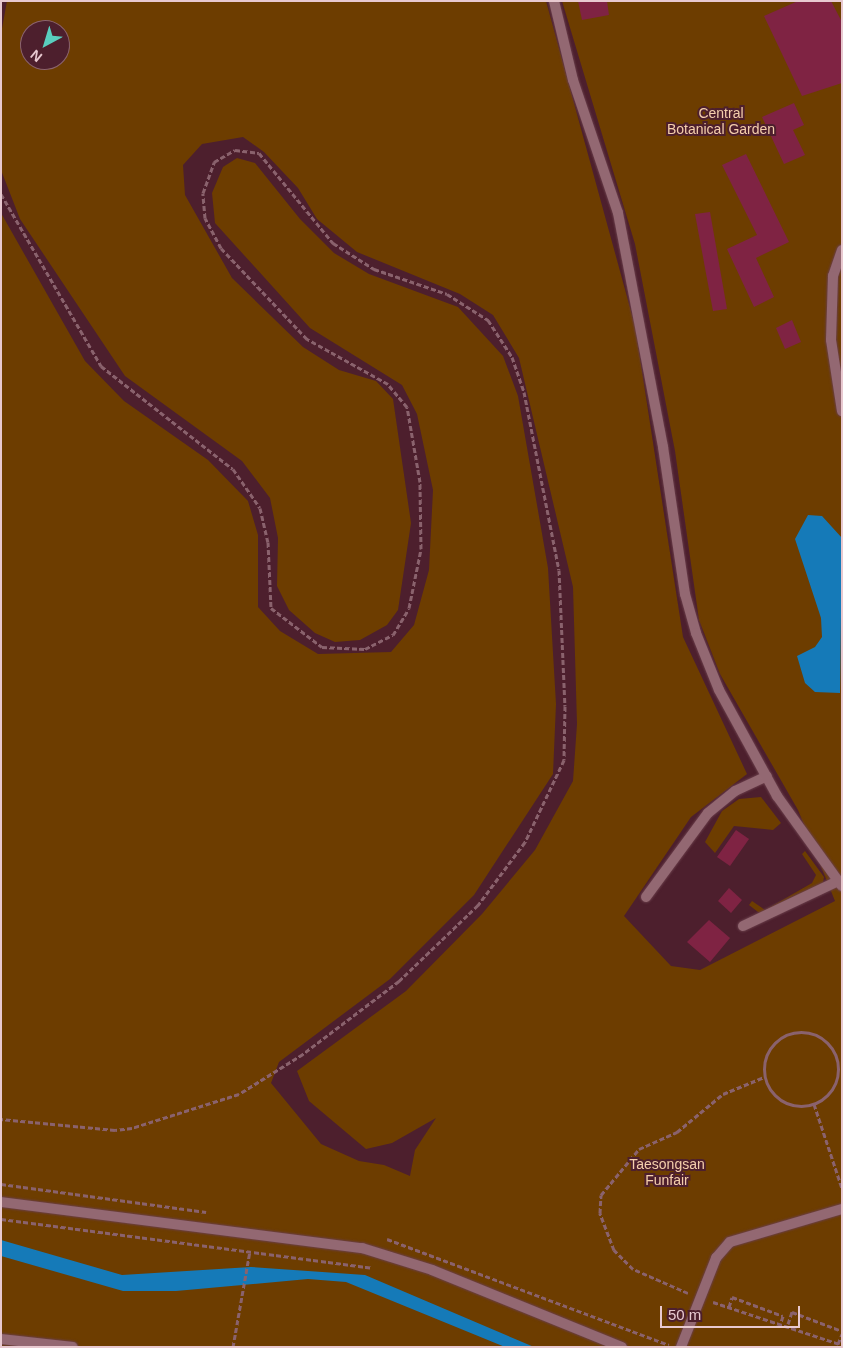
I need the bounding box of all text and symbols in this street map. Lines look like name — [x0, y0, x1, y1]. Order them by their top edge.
north arrow — [20, 20, 70, 70]
text: N — [27, 46, 45, 65]
park label: Central Botanical Garden — [667, 105, 775, 138]
park label: Taesongsan Funfair — [629, 1156, 705, 1188]
scale bar — [663, 1296, 803, 1328]
text: 50 m — [668, 1306, 701, 1323]

